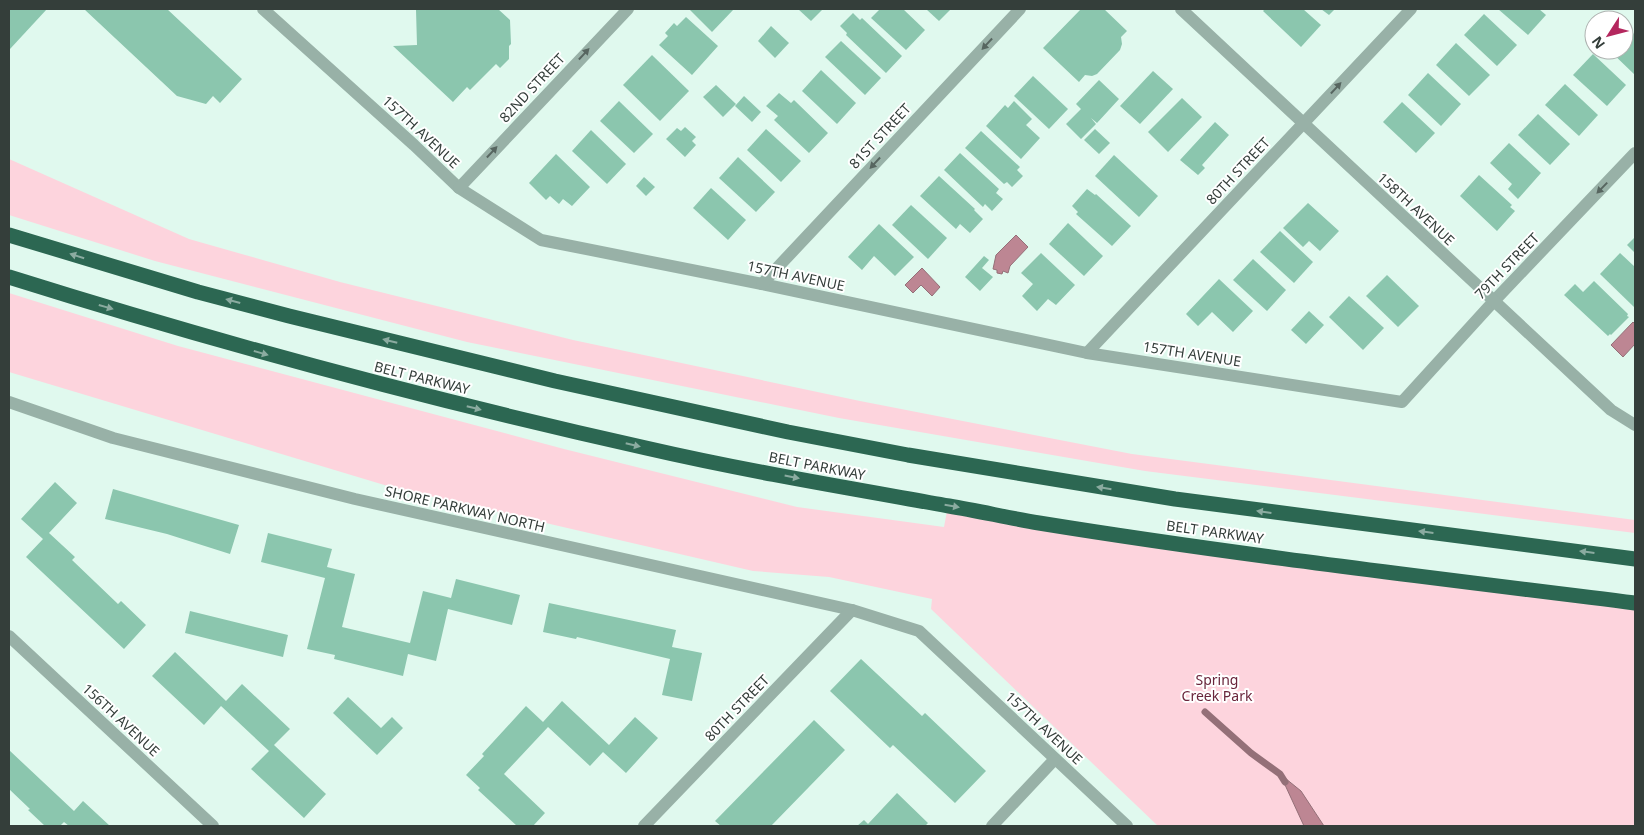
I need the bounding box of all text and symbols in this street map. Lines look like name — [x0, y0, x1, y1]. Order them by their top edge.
north arrow — [1584, 10, 1634, 60]
text: N — [1587, 33, 1609, 53]
one-way arrow — [981, 38, 993, 50]
street label: 82ND STREET — [495, 49, 569, 126]
one-way arrow — [578, 49, 590, 61]
one-way arrow — [1330, 83, 1342, 95]
street label: 157TH AVENUE — [379, 91, 464, 172]
street label: 81ST STREET — [845, 99, 915, 172]
street label: 80TH STREET — [1202, 133, 1274, 208]
one-way arrow — [486, 147, 498, 159]
one-way arrow — [869, 156, 881, 168]
street label: 158TH AVENUE — [1374, 168, 1459, 249]
one-way arrow — [1596, 182, 1608, 194]
street label: 79TH STREET — [1470, 228, 1543, 303]
one-way arrow — [69, 252, 84, 259]
street label: 157TH AVENUE — [746, 256, 847, 295]
one-way arrow — [225, 297, 240, 305]
one-way arrow — [98, 303, 113, 311]
street label: 157TH AVENUE — [1142, 336, 1242, 371]
one-way arrow — [383, 337, 398, 345]
one-way arrow — [254, 349, 269, 357]
street label: BELT PARKWAY — [372, 356, 472, 399]
one-way arrow — [467, 404, 482, 412]
one-way arrow — [625, 441, 640, 449]
street label: BELT PARKWAY — [767, 447, 867, 484]
one-way arrow — [784, 474, 800, 482]
street label: SHORE PARKWAY NORTH — [383, 481, 547, 536]
one-way arrow — [1095, 483, 1111, 491]
one-way arrow — [944, 503, 960, 511]
one-way arrow — [1256, 507, 1272, 515]
street label: BELT PARKWAY — [1165, 515, 1265, 548]
one-way arrow — [1417, 528, 1433, 536]
one-way arrow — [1579, 548, 1595, 556]
street label: 80TH STREET — [700, 670, 773, 745]
park label: Spring Creek Park — [1182, 670, 1253, 705]
street label: 156TH AVENUE — [79, 679, 164, 760]
street label: 157TH AVENUE — [1002, 687, 1087, 768]

